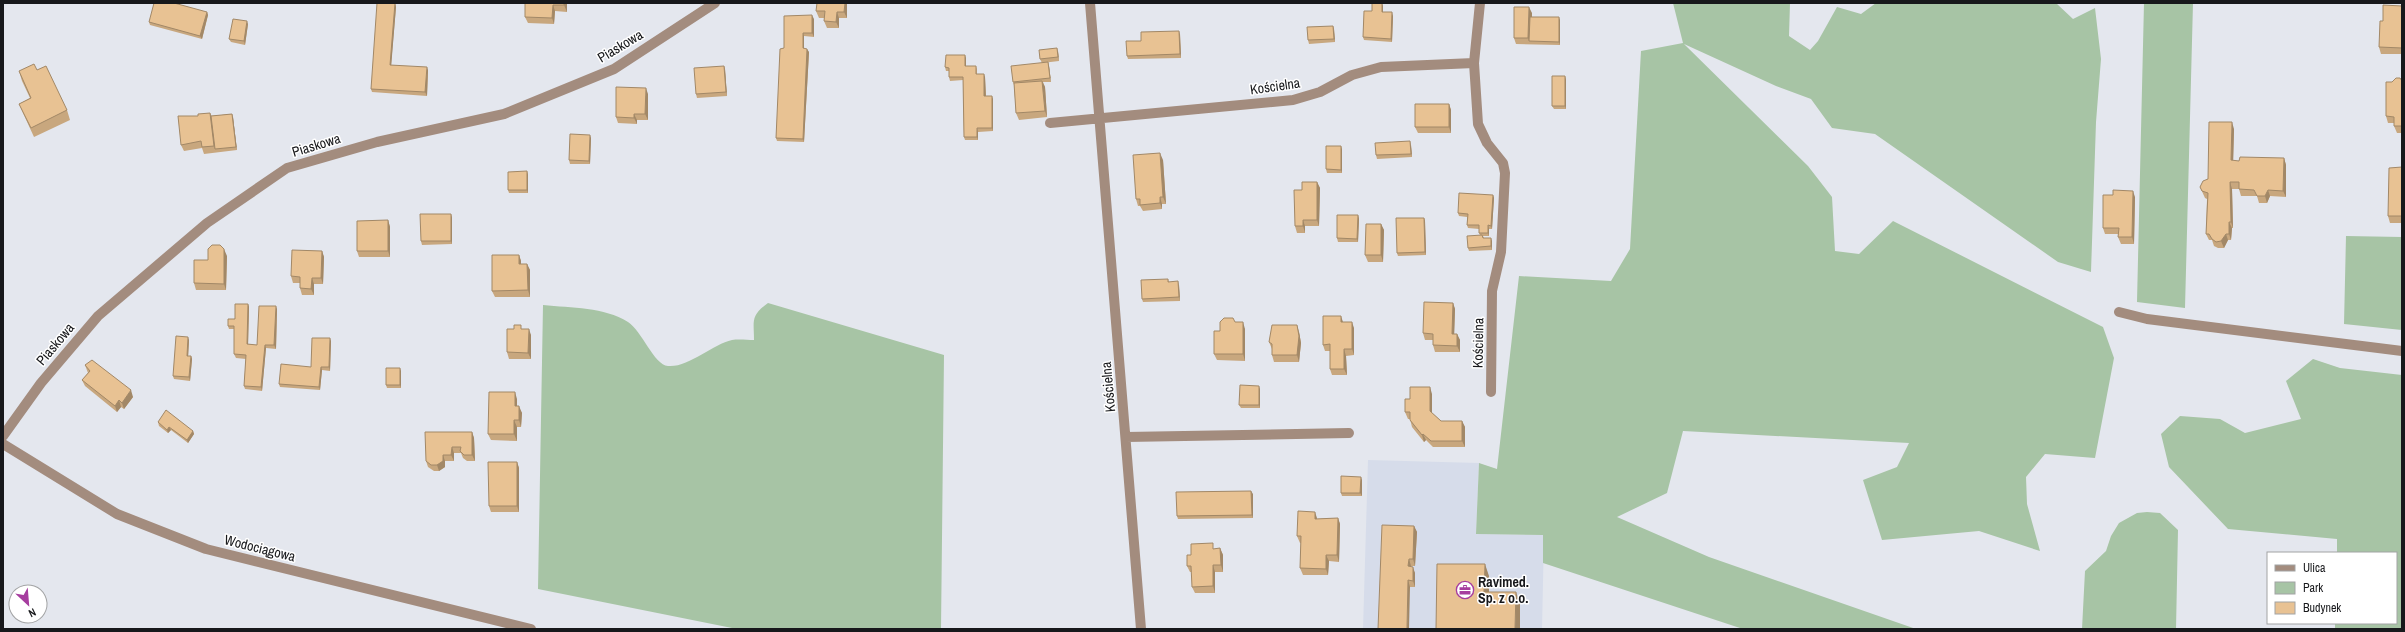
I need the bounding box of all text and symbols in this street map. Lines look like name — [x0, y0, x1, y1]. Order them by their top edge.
street label: Piaskowa — [594, 25, 646, 67]
street label: Kościelna — [1249, 73, 1302, 98]
street label: Piaskowa — [290, 129, 343, 161]
street label: Kościelna — [1469, 317, 1487, 368]
street label: Piaskowa — [32, 319, 78, 369]
street label: Kościelna — [1097, 360, 1119, 413]
street label: Wodociągowa — [223, 530, 298, 566]
legend — [2267, 552, 2397, 624]
text: Ulica — [2303, 560, 2326, 576]
place label: Ravimed. Sp. z o.o. — [1478, 573, 1529, 607]
office icon: Ravimed. Sp. z o.o. — [1455, 580, 1475, 600]
text: Park — [2303, 580, 2323, 596]
north arrow — [8, 584, 48, 624]
text: Budynek — [2303, 600, 2341, 616]
text: N — [26, 605, 38, 621]

